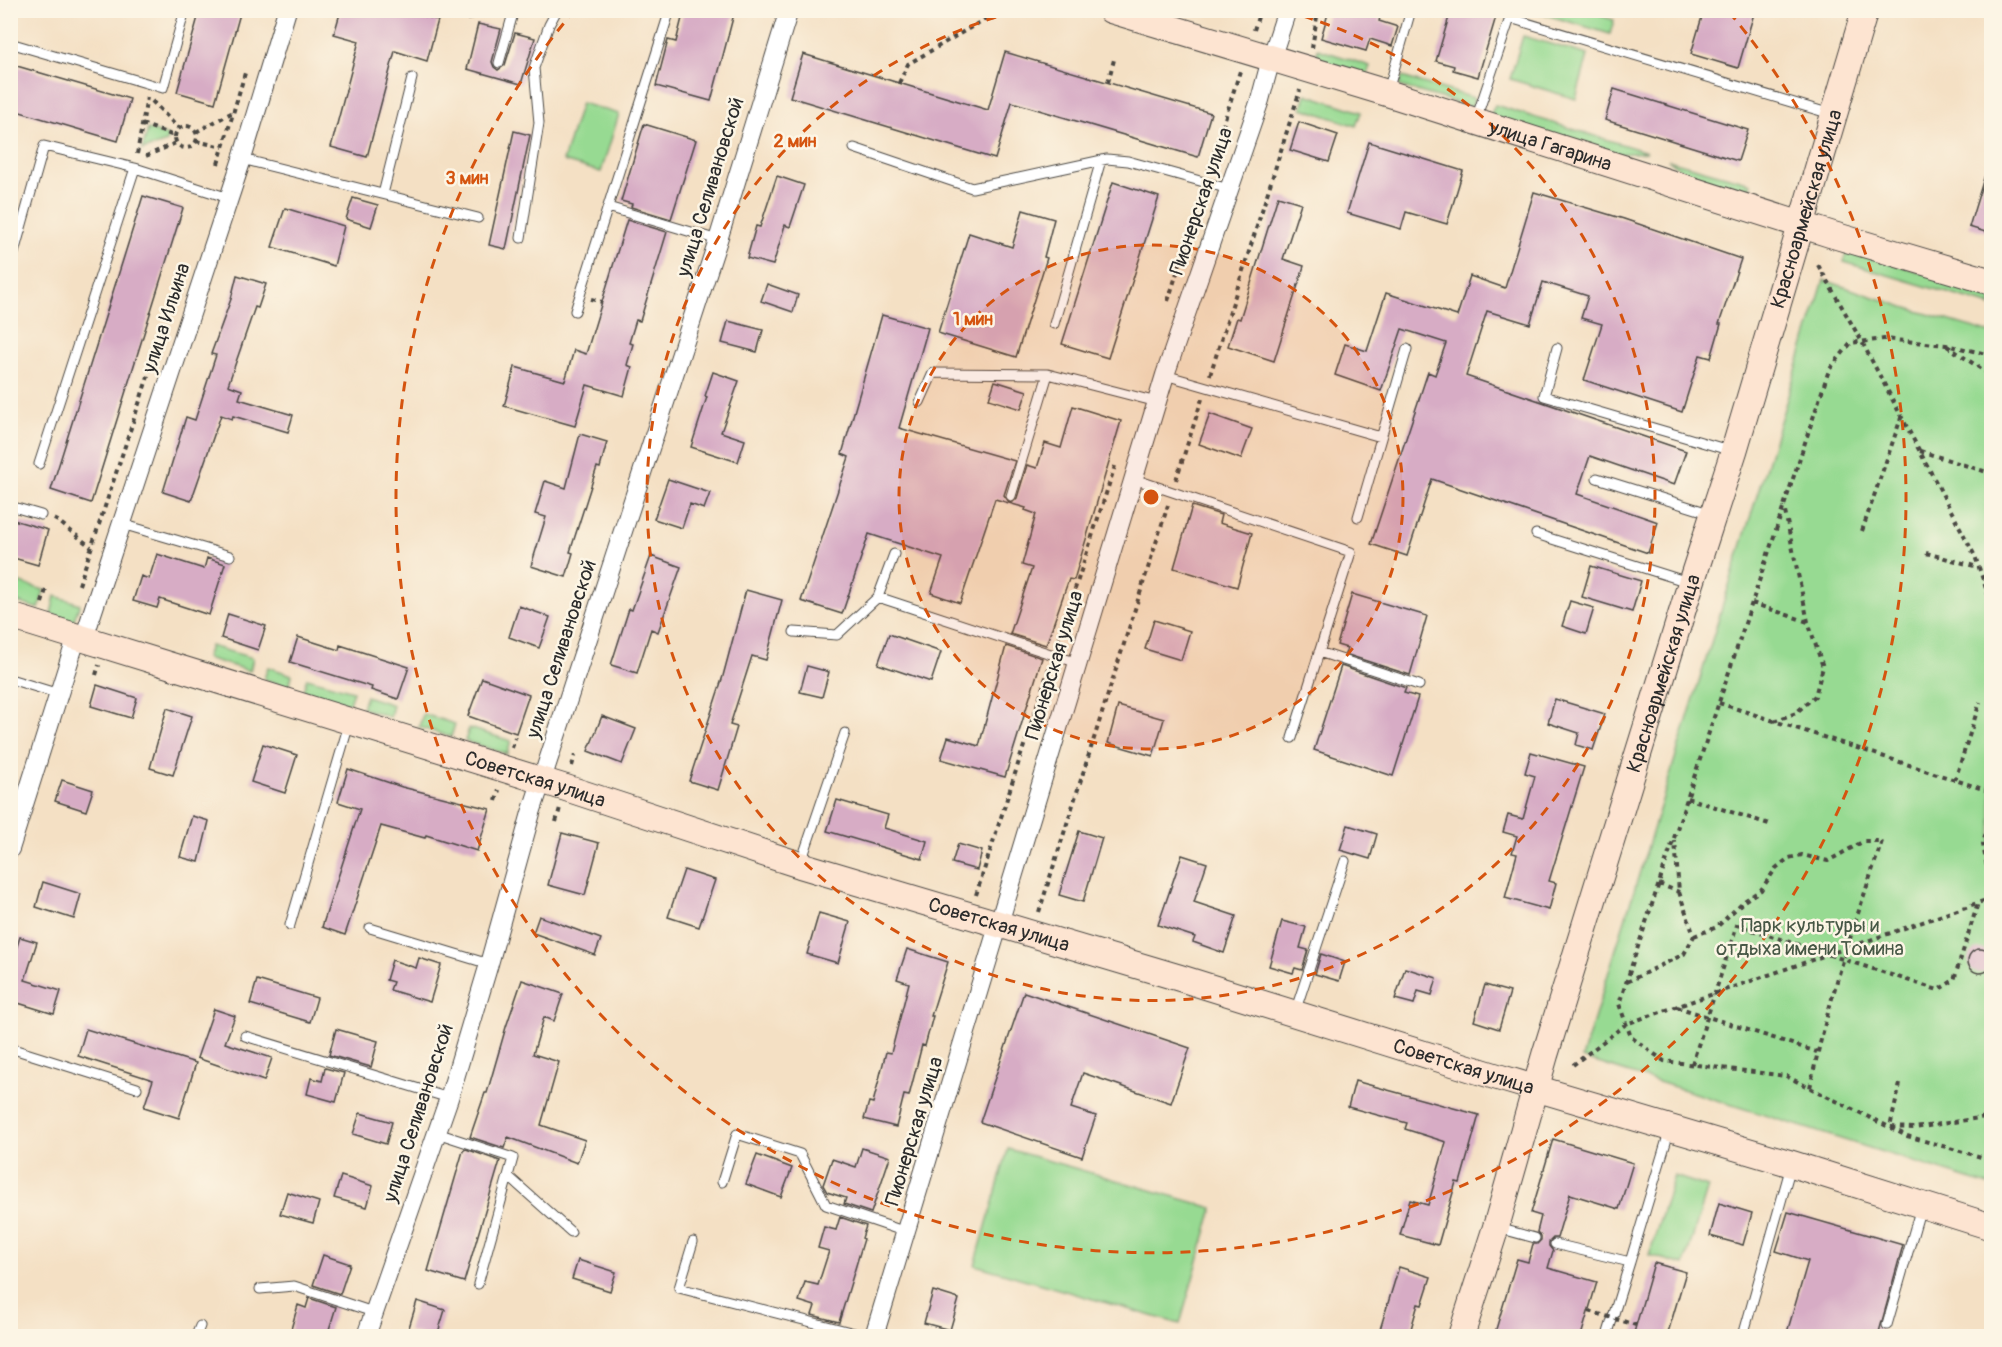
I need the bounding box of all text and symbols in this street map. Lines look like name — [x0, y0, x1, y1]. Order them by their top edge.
street label: улица Селивановской — [671, 94, 749, 281]
street label: Красноармейская улица — [1765, 106, 1847, 311]
street label: улица Гагарина — [1485, 114, 1615, 176]
street label: Пионерская улица — [1164, 124, 1238, 278]
text: 2 мин — [774, 130, 816, 153]
text: 3 мин — [446, 167, 488, 190]
street label: улица Ильина — [136, 260, 196, 377]
text: 1 мин — [953, 308, 993, 331]
centre of rings — [1141, 487, 1161, 507]
street label: улица Селивановской — [520, 557, 602, 742]
street label: Красноармейская улица — [1621, 571, 1706, 775]
street label: Пионерская улица — [1019, 588, 1089, 742]
street label: Советская улица — [462, 745, 609, 813]
street label: Советская улица — [925, 891, 1073, 957]
park label: Парк культуры и отдыха имени Томина — [1716, 913, 1904, 961]
street label: улица Селивановской — [377, 1021, 459, 1206]
street label: Советская улица — [1390, 1033, 1537, 1100]
street label: Пионерская улица — [879, 1054, 949, 1208]

